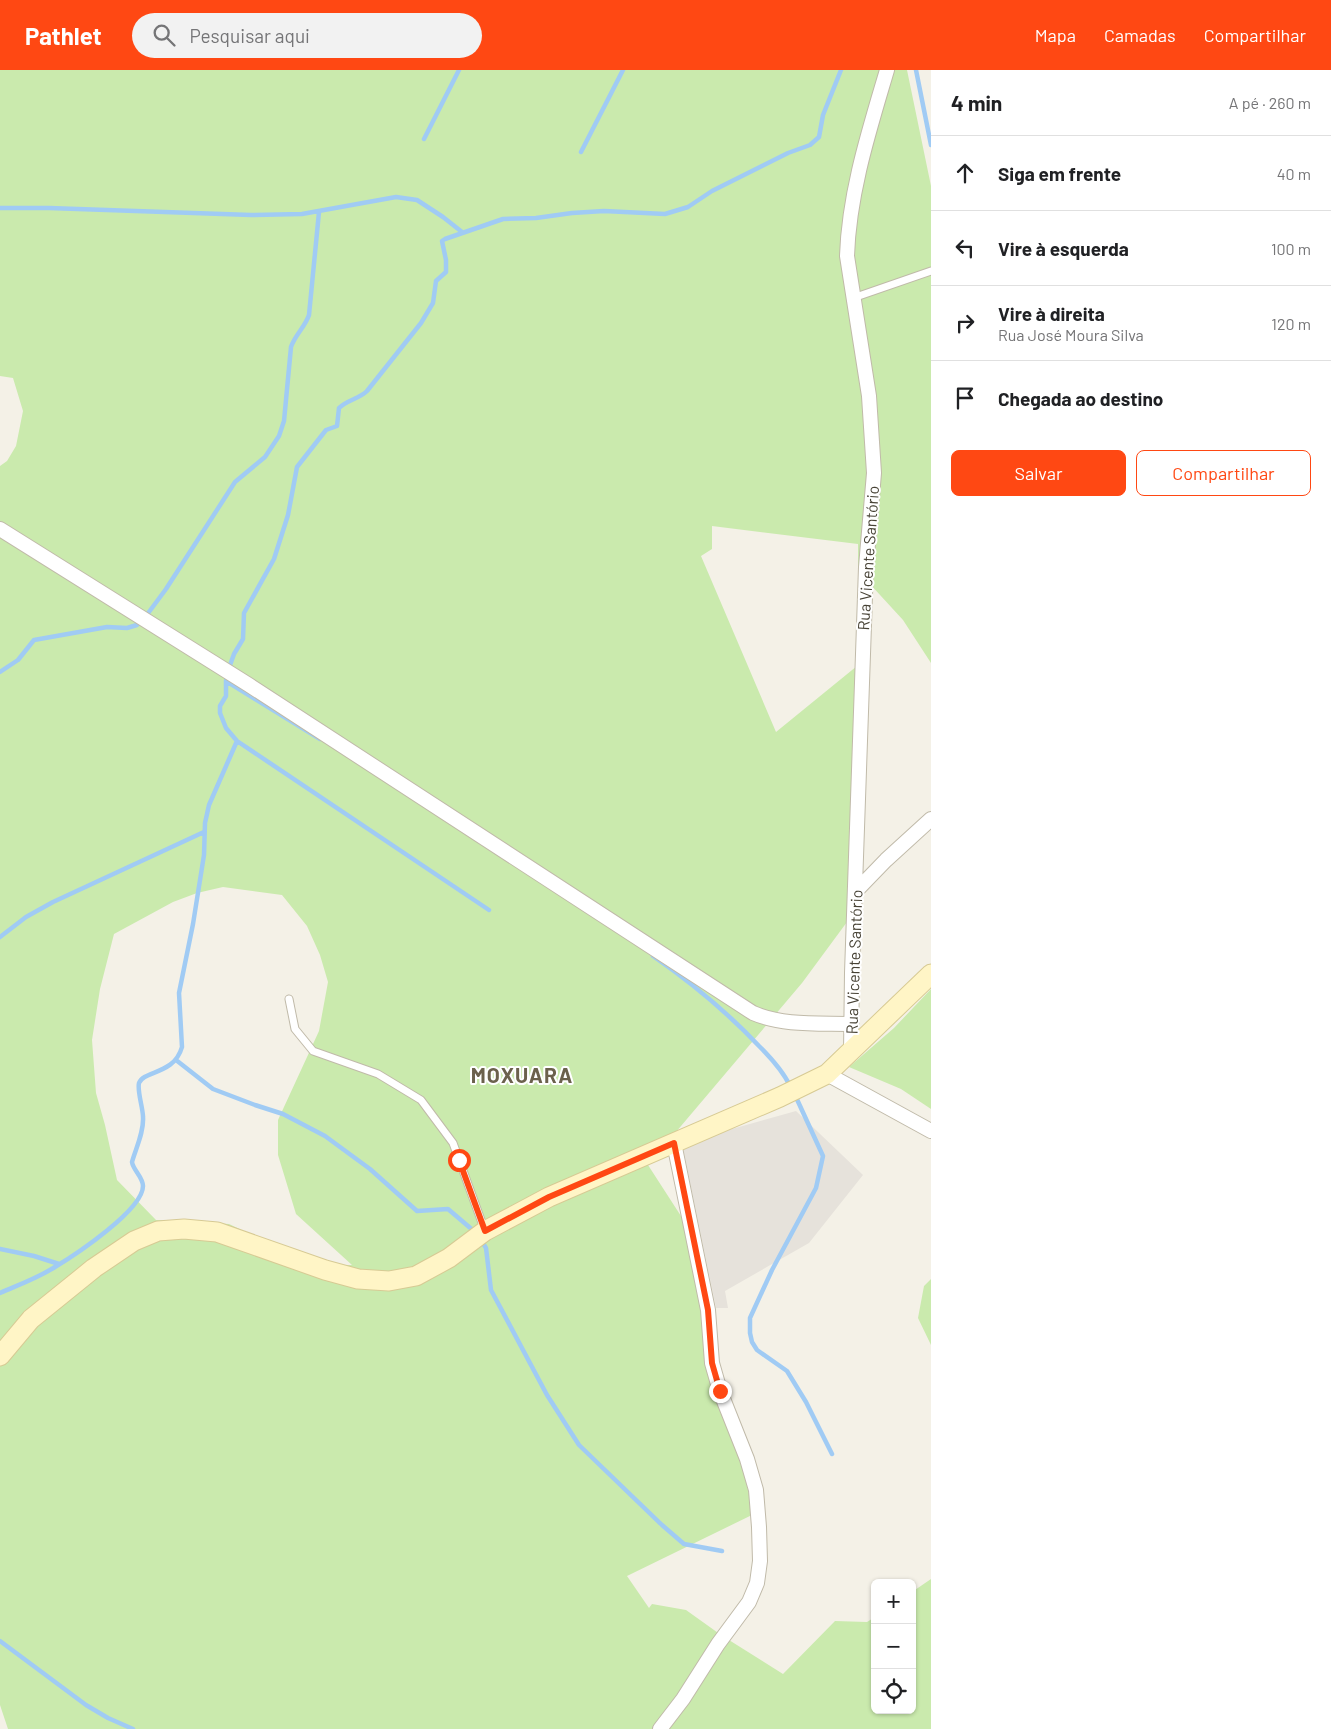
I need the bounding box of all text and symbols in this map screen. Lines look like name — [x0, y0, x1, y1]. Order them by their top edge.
search box — [132, 13, 482, 58]
text: Pathlet — [25, 21, 102, 50]
icon: search — [150, 21, 178, 49]
text: Pesquisar aqui — [190, 24, 310, 47]
text: Mapa — [1035, 24, 1076, 46]
text: Camadas — [1104, 24, 1176, 46]
text: Compartilhar — [1204, 24, 1306, 46]
text: 4 min — [951, 90, 1002, 115]
text: A pé · 260 m — [1229, 93, 1311, 112]
icon: ahead — [951, 159, 979, 187]
text: Siga em frente — [998, 162, 1121, 185]
text: 40 m — [1277, 164, 1311, 183]
icon: left — [951, 234, 979, 262]
text: Vire à esquerda — [998, 237, 1129, 260]
text: 100 m — [1271, 239, 1311, 258]
text: Vire à direita — [998, 302, 1105, 325]
icon: right — [951, 309, 979, 337]
text: 120 m — [1271, 314, 1311, 333]
text: Rua José Moura Silva — [998, 325, 1144, 344]
icon: arrive — [951, 384, 979, 412]
text: Chegada ao destino — [998, 387, 1163, 410]
button: Salvar — [951, 450, 1126, 496]
button: Compartilhar — [1136, 450, 1311, 496]
street label: Rua Vicente Santório — [853, 485, 882, 631]
street label: Rua Vicente Santório — [841, 889, 866, 1035]
district label: MOXUARA — [471, 1062, 573, 1087]
route start — [448, 1149, 471, 1172]
route end — [709, 1380, 732, 1403]
map controls — [871, 1579, 916, 1714]
button: + — [871, 1579, 916, 1624]
button: − — [871, 1624, 916, 1669]
button: locate — [871, 1669, 916, 1714]

